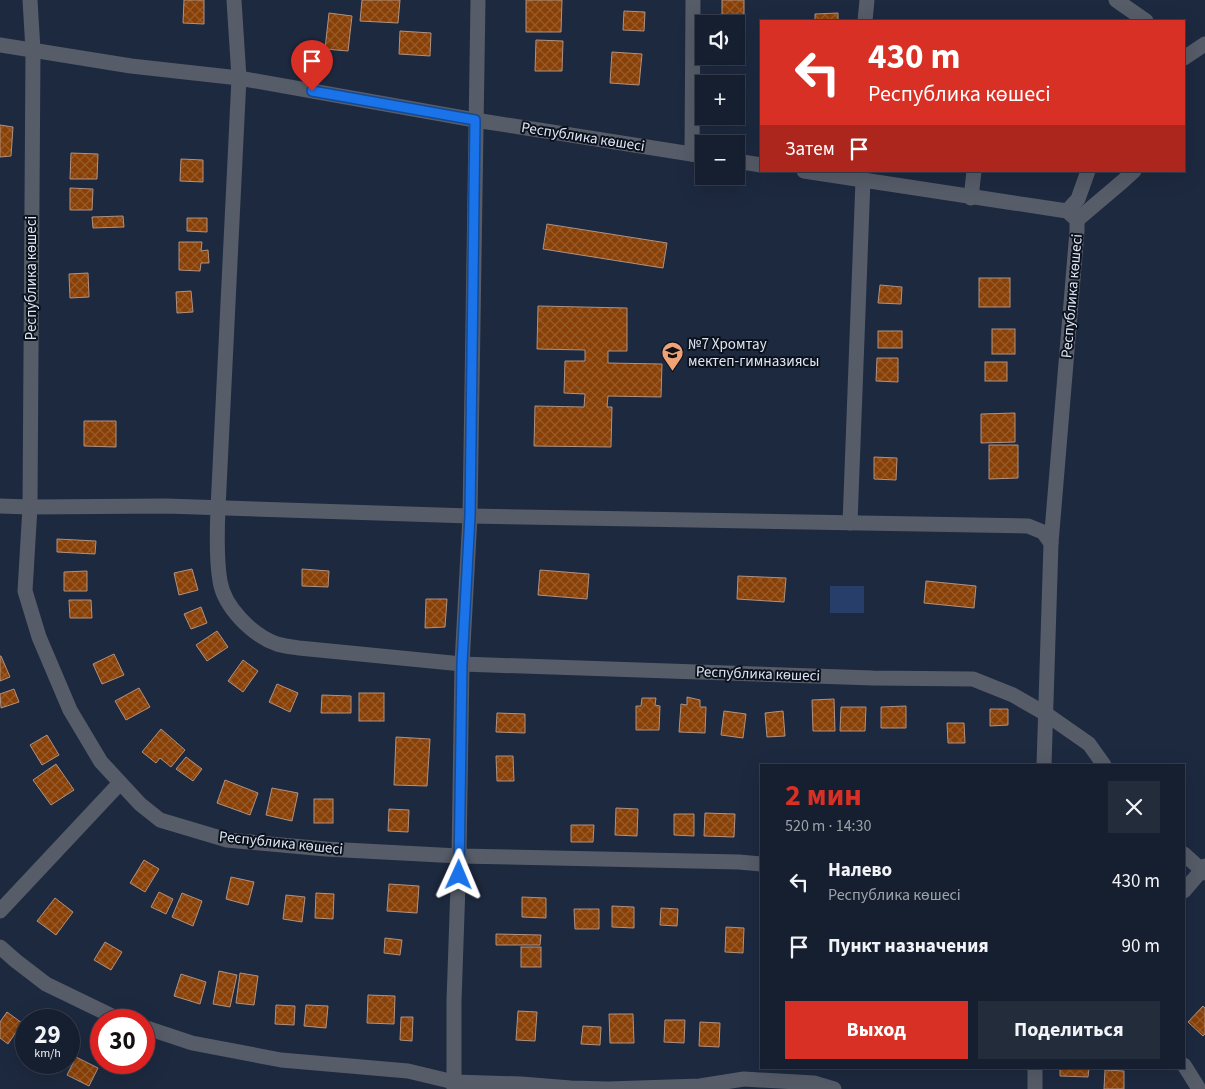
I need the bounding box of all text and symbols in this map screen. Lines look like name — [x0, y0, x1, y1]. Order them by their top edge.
map controls — [695, 15, 745, 185]
button: sound — [695, 15, 745, 65]
text: 430 m — [868, 32, 960, 82]
pin — [291, 40, 333, 91]
icon: left — [785, 40, 850, 105]
icon: arrive — [298, 47, 326, 75]
button: + — [695, 75, 745, 125]
text: Республика көшесі — [868, 78, 1051, 110]
street label: Республика көшесі — [520, 117, 646, 157]
button: − — [695, 135, 745, 185]
icon: arrive — [845, 135, 873, 163]
text: Затем — [785, 136, 835, 163]
street label: Республика көшесі — [21, 216, 42, 340]
street label: Республика көшесі — [1056, 233, 1088, 359]
place label: №7 Хромтау мектеп-гимназиясы — [688, 334, 819, 372]
school or university icon: №7 Хромтау мектеп-гимназиясы — [660, 341, 684, 372]
street label: Республика көшесі — [695, 661, 821, 687]
text: 2 мин — [785, 774, 862, 817]
button: close — [1108, 781, 1160, 833]
text: 520 m · 14:30 — [785, 815, 872, 837]
street label: Республика көшесі — [218, 826, 344, 860]
position arrow — [432, 848, 484, 900]
text: Налево — [828, 857, 892, 884]
icon: left — [785, 868, 813, 896]
text: 430 m — [1112, 868, 1160, 895]
text: Республика көшесі — [828, 884, 961, 906]
icon: arrive — [785, 933, 813, 961]
text: Пункт назначения — [828, 933, 989, 960]
text: 90 m — [1122, 933, 1160, 960]
button: Выход — [785, 1001, 968, 1059]
button: Поделиться — [978, 1001, 1160, 1059]
speed limit sign: 30 — [90, 1009, 155, 1074]
text: 29 — [34, 1017, 61, 1053]
text: km/h — [34, 1045, 61, 1062]

